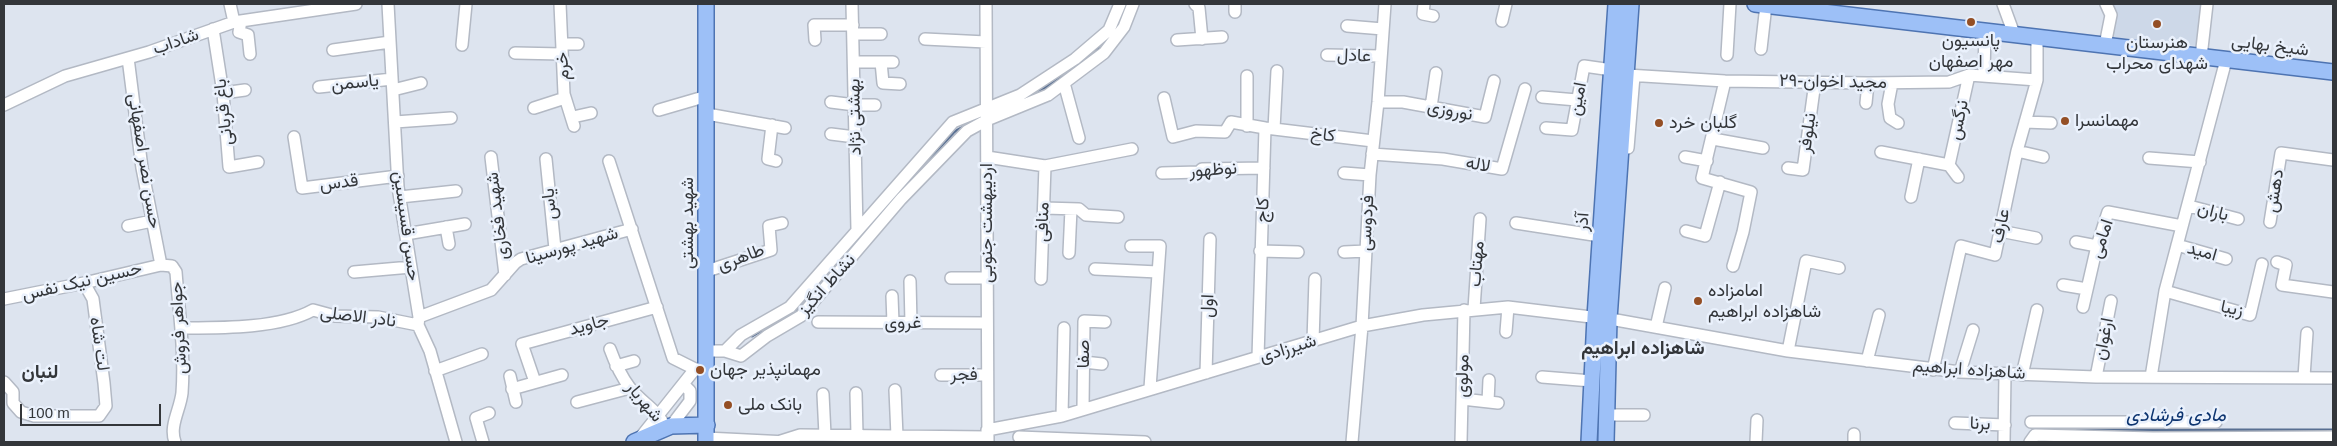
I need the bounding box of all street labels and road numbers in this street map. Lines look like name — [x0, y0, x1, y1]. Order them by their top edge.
street label: شاداب — [150, 24, 202, 60]
street label: شیخ بهایی — [2230, 31, 2310, 61]
street label: عادل — [1337, 45, 1371, 67]
street label: خرم — [551, 51, 575, 81]
street label: یاسمن — [330, 70, 380, 96]
street label: ۲۹-مجید اخوان — [1779, 70, 1887, 94]
street label: باغ قربانی — [210, 78, 238, 146]
street label: بهشتی نژاد — [844, 78, 866, 156]
street label: امین — [1564, 80, 1592, 118]
street label: حسن نصر اصفهانی — [123, 92, 165, 230]
street label: نوروزی — [1425, 96, 1475, 126]
street label: نرگس — [1944, 98, 1974, 142]
street label: نیلوفر — [1794, 111, 1822, 155]
street label: کاخ — [1309, 123, 1337, 147]
street label: لاله — [1464, 152, 1492, 178]
street label: نوظهور — [1188, 158, 1238, 182]
street label: اردیبهشت جنوبی — [976, 163, 998, 283]
street label: دهش — [2261, 168, 2289, 214]
street label: قدس — [318, 170, 360, 196]
street label: حسن قسیسین — [388, 170, 424, 282]
street label: شهید فخاری — [482, 171, 514, 261]
street label: شهید بهشتی — [677, 177, 699, 269]
street label: یاس — [538, 187, 562, 221]
street label: فردوسی — [1355, 194, 1379, 252]
street label: کاج — [1251, 197, 1275, 223]
street label: باران — [2195, 198, 2231, 226]
street label: منافی — [1032, 201, 1054, 243]
street label: عارف — [1987, 207, 2015, 245]
street label: آذر — [1572, 212, 1594, 232]
street label: امامی — [2086, 217, 2118, 261]
street label: شهید پورسینا — [523, 223, 621, 269]
street label: امید — [2185, 238, 2219, 266]
street label: طاهری — [714, 239, 768, 277]
street label: مهتاب — [1465, 240, 1489, 288]
street label: نشاط انگیز — [794, 250, 860, 320]
street label: حسین نیک نفس — [20, 258, 144, 306]
street label: جواهر فروش — [166, 281, 192, 375]
street label: اول — [1197, 294, 1219, 318]
street label: زیبا — [2219, 296, 2245, 322]
street label: نادر الاصلی — [319, 302, 397, 332]
street label: جاوید — [567, 309, 611, 341]
street label: غروی — [885, 312, 921, 334]
street label: لت شاه — [85, 316, 113, 372]
street label: ارغوان — [2089, 316, 2119, 362]
street label: شیرزادی — [1257, 330, 1319, 368]
street label: صفا — [1073, 340, 1095, 368]
street label: مولوی — [1452, 354, 1474, 398]
street label: شاهزاده ابراهیم — [1912, 355, 2026, 385]
street label: فجر — [950, 364, 978, 386]
street label: شهریار — [621, 377, 667, 427]
street label: برنا — [1969, 413, 1991, 435]

